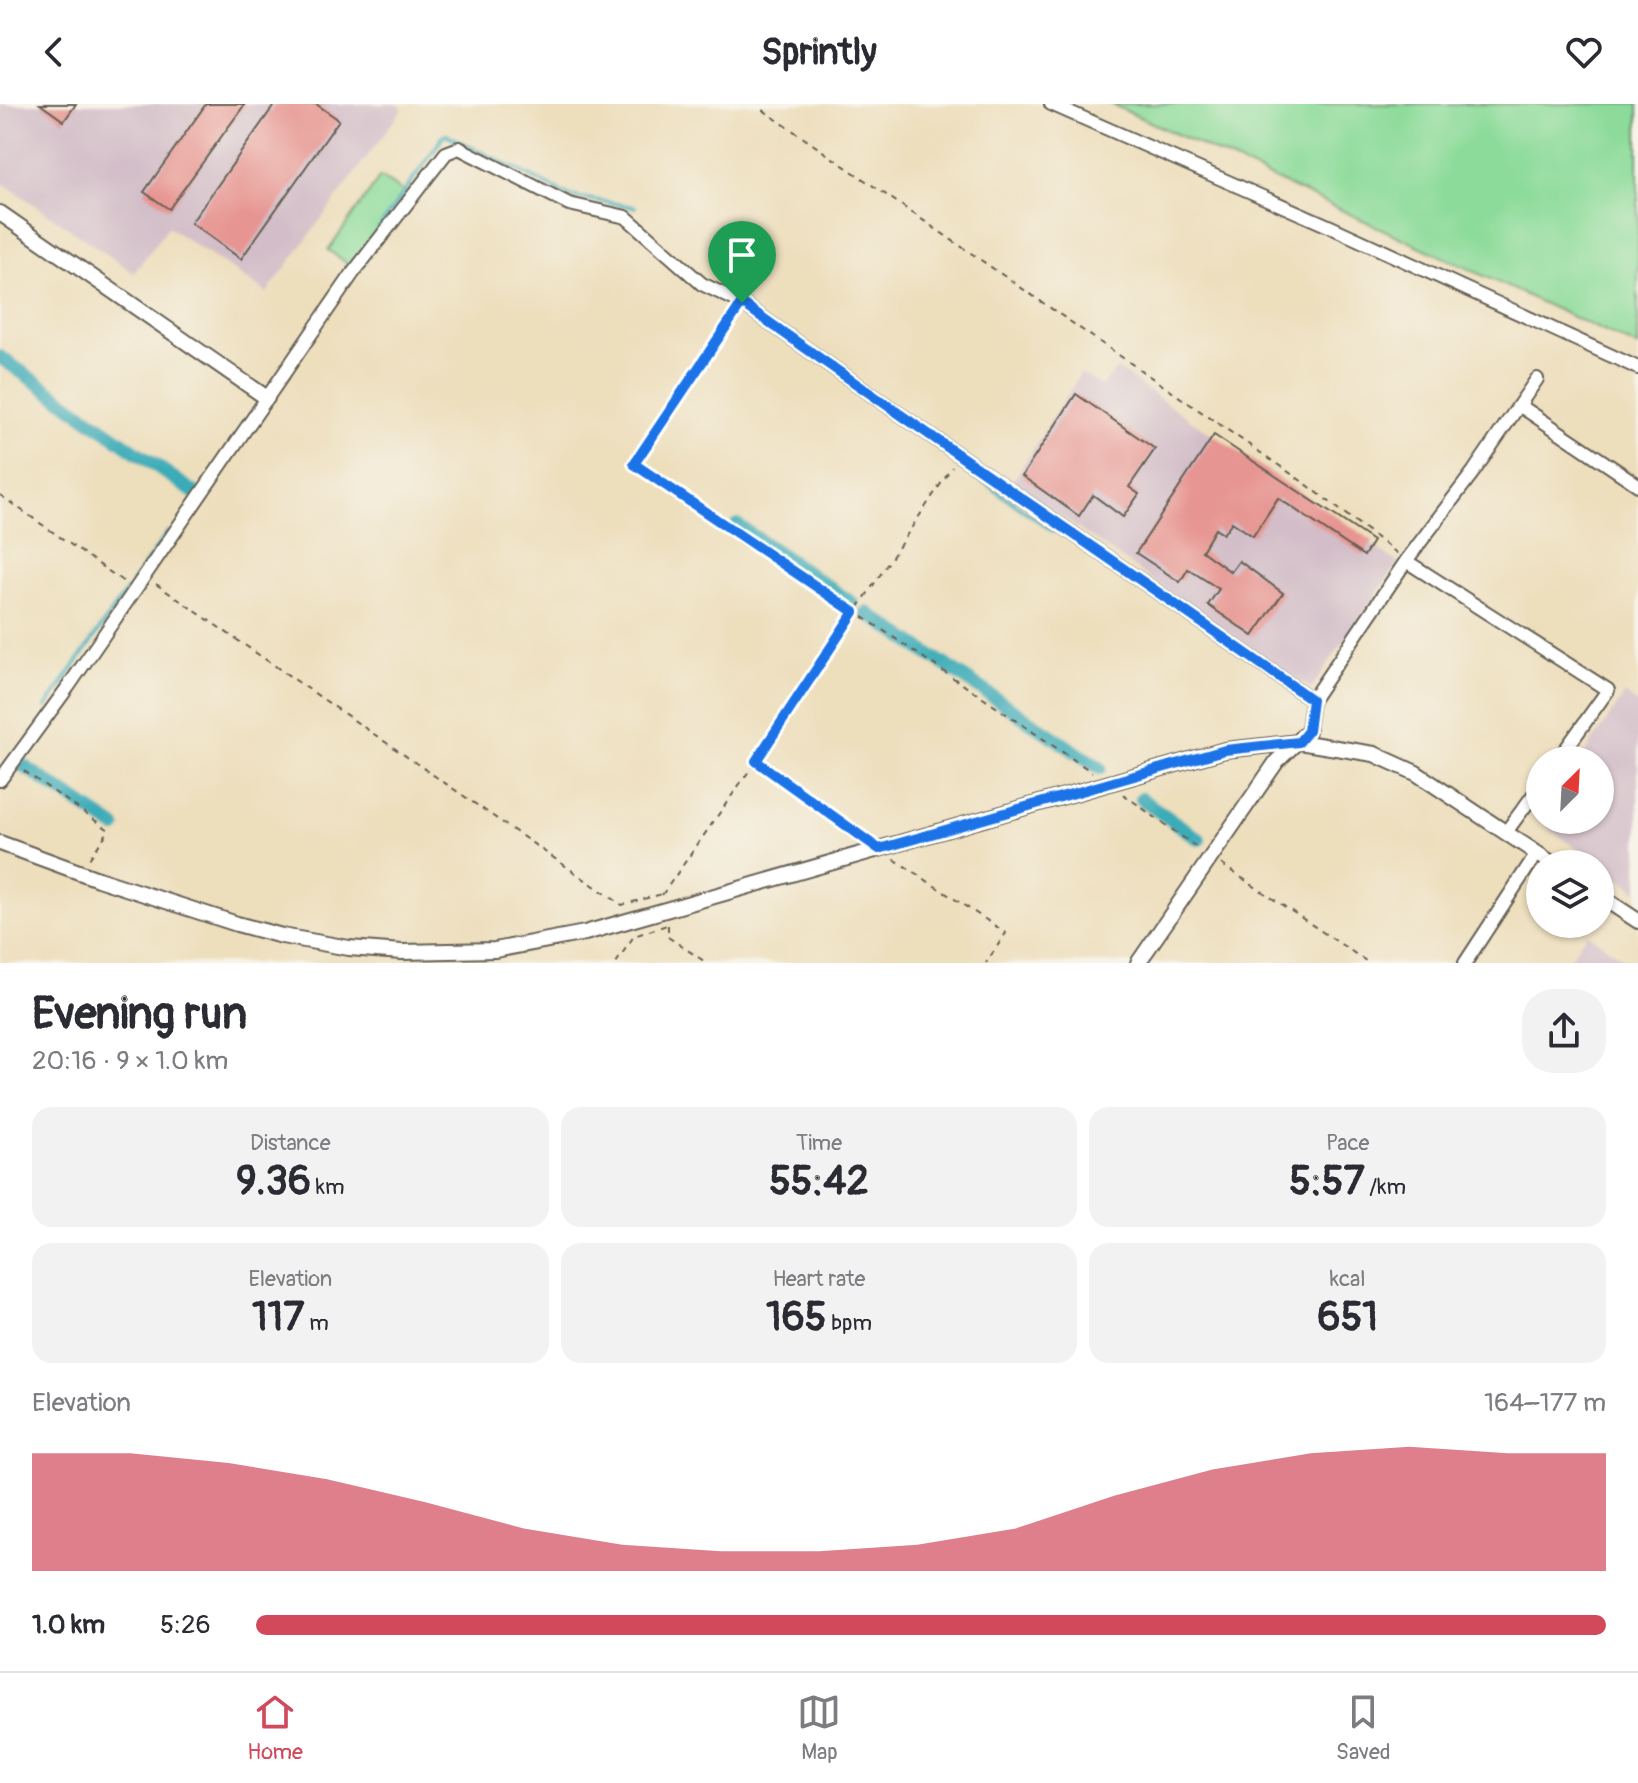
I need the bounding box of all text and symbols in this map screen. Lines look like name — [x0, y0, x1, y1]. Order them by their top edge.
icon: back — [32, 30, 76, 74]
text: Sprintly — [761, 30, 877, 75]
icon: heart — [1562, 30, 1606, 74]
pin — [708, 221, 776, 303]
icon: arrive — [720, 233, 764, 277]
north arrow — [1526, 746, 1614, 834]
map controls — [1526, 746, 1614, 938]
button: layers — [1526, 850, 1614, 938]
text: Evening run — [32, 987, 247, 1042]
button: share — [1522, 989, 1606, 1073]
text: 20:16 · 9 × 1.0 km — [32, 1045, 228, 1077]
text: Distance — [250, 1129, 331, 1157]
text: Time — [796, 1129, 842, 1157]
text: Pace — [1326, 1129, 1369, 1157]
text: 9.36 — [236, 1157, 311, 1206]
text: 55:42 — [769, 1157, 869, 1206]
text: 5:57 — [1289, 1157, 1365, 1206]
text: km — [311, 1173, 345, 1201]
text: /km — [1365, 1173, 1406, 1201]
text: Elevation — [248, 1265, 332, 1293]
text: Heart rate — [773, 1265, 865, 1293]
text: kcal — [1330, 1265, 1366, 1293]
text: 117 — [252, 1293, 304, 1342]
text: 165 — [766, 1293, 827, 1342]
text: 651 — [1317, 1293, 1378, 1342]
text: m — [304, 1309, 329, 1337]
text: bpm — [827, 1309, 872, 1337]
text: Elevation — [32, 1387, 131, 1419]
text: 164–177 m — [1484, 1387, 1606, 1419]
text: 1.0 km — [32, 1609, 105, 1641]
text: 5:26 — [160, 1609, 211, 1641]
tab: Home — [247, 1690, 303, 1766]
tab: Map — [797, 1690, 841, 1766]
tab: Saved — [1336, 1690, 1391, 1766]

